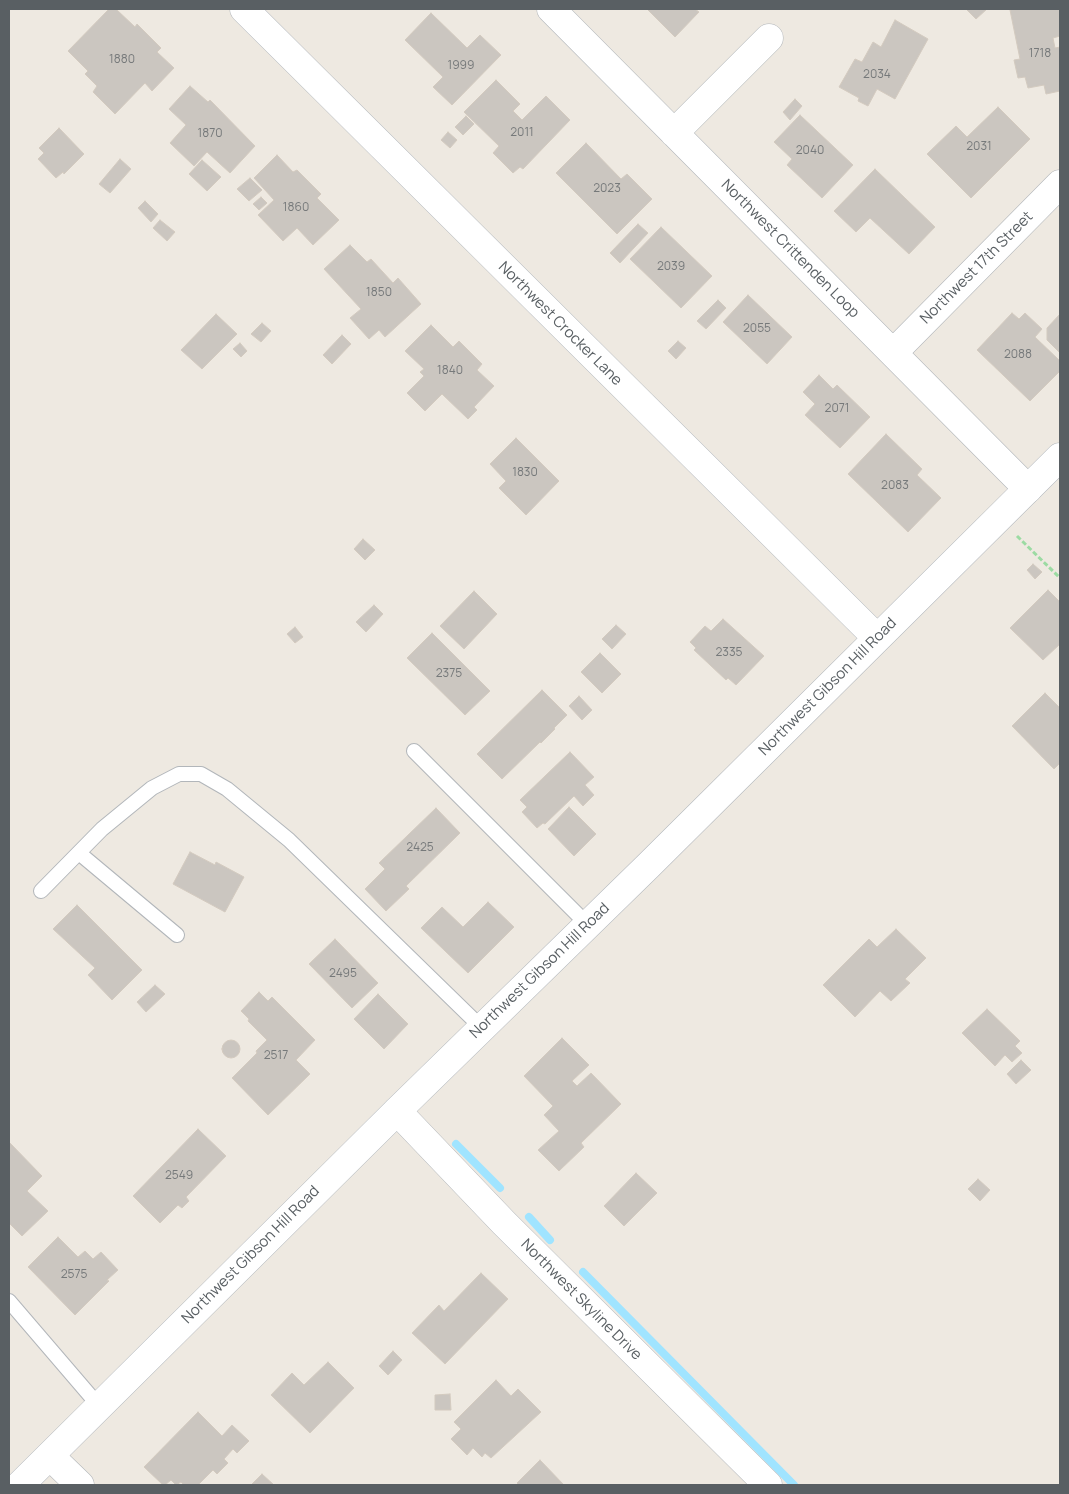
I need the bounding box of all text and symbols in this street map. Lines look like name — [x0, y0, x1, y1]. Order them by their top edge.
house number: 1718 — [1029, 47, 1051, 61]
house number: 1880 — [109, 53, 135, 67]
house number: 1999 — [447, 59, 475, 73]
house number: 2034 — [863, 68, 891, 82]
house number: 2011 — [510, 126, 534, 140]
house number: 1870 — [198, 127, 222, 141]
house number: 2031 — [966, 140, 992, 154]
house number: 2040 — [796, 144, 824, 158]
street label: Northwest Crittenden Loop — [717, 176, 863, 322]
house number: 2023 — [593, 182, 621, 196]
house number: 1860 — [283, 201, 309, 215]
street label: Northwest 17th Street — [917, 208, 1037, 328]
street label: Northwest Crocker Lane — [494, 258, 626, 390]
house number: 2039 — [657, 260, 685, 274]
house number: 1850 — [366, 286, 392, 300]
house number: 2055 — [743, 322, 771, 336]
house number: 2088 — [1004, 348, 1032, 362]
house number: 1840 — [437, 364, 463, 378]
house number: 2071 — [825, 402, 849, 416]
house number: 1830 — [512, 466, 538, 480]
house number: 2083 — [881, 479, 909, 493]
street label: Northwest Gibson Hill Road — [755, 614, 901, 760]
house number: 2335 — [715, 646, 743, 660]
house number: 2375 — [436, 667, 462, 681]
house number: 2425 — [406, 841, 434, 855]
street label: Northwest Gibson Hill Road — [466, 900, 614, 1042]
house number: 2495 — [329, 967, 357, 981]
house number: 2517 — [264, 1049, 288, 1063]
house number: 2549 — [165, 1169, 193, 1183]
street label: Northwest Gibson Hill Road — [178, 1182, 324, 1328]
street label: Northwest Skyline Drive — [517, 1236, 645, 1364]
house number: 2575 — [61, 1268, 87, 1282]

